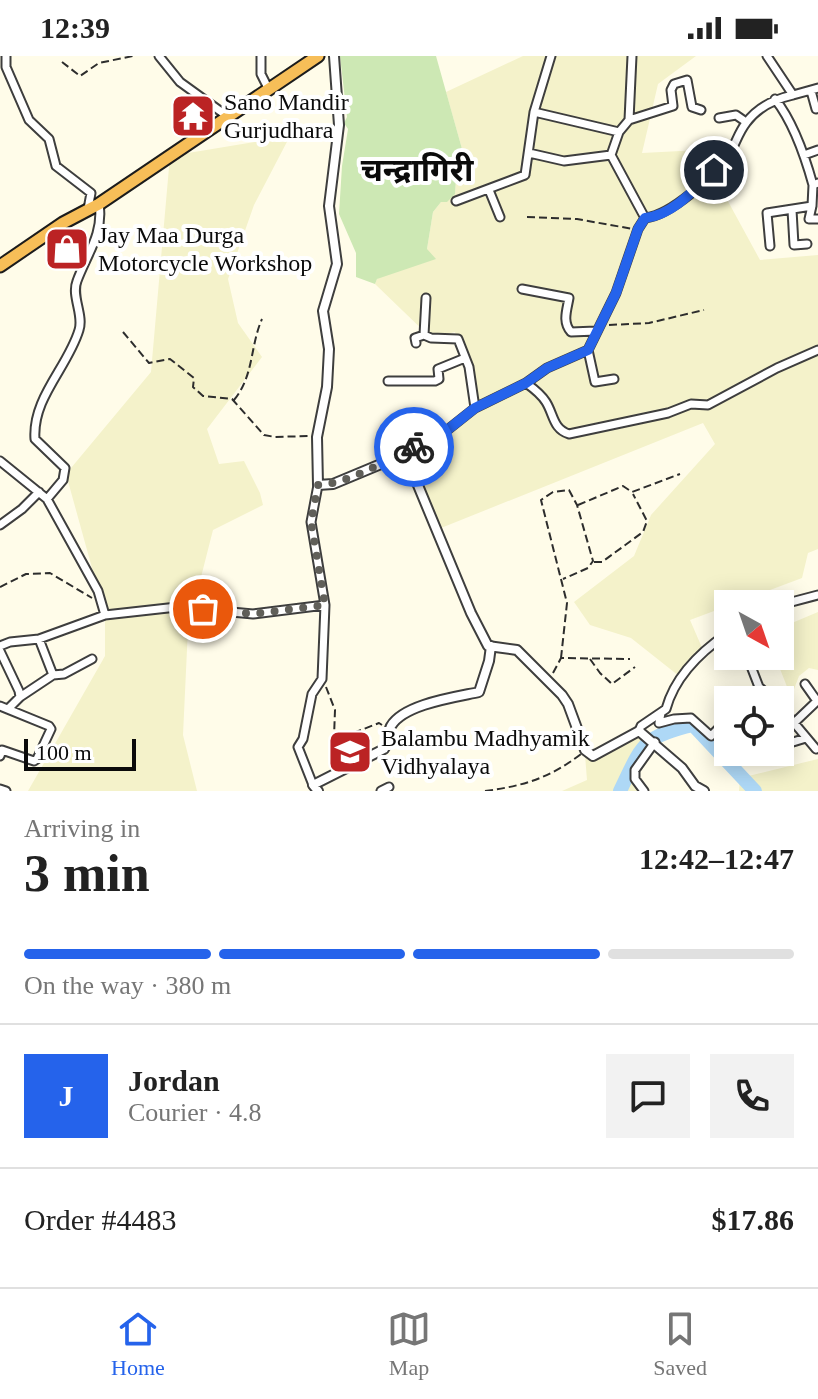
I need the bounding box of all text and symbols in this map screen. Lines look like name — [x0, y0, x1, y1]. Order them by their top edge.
text: 12:39 — [40, 11, 110, 44]
place label: Sano Mandir Gurjudhara — [224, 89, 349, 143]
temple icon: Sano Mandir Gurjudhara — [169, 92, 217, 140]
pin — [680, 136, 748, 204]
icon: home — [692, 148, 736, 192]
district label: चन्द्रागिरी — [361, 152, 474, 188]
place label: Jay Maa Durga Motorcycle Workshop — [98, 222, 312, 276]
shop icon: Jay Maa Durga Motorcycle Workshop — [43, 225, 91, 273]
courier — [374, 407, 454, 487]
icon: bike — [392, 425, 436, 469]
pin — [169, 575, 237, 643]
icon: bag — [181, 587, 225, 631]
north arrow — [714, 590, 794, 670]
map controls — [714, 590, 794, 766]
button: locate — [714, 686, 794, 766]
place label: Balambu Madhyamik Vidhyalaya — [381, 725, 590, 779]
school or university icon: Balambu Madhyamik Vidhyalaya — [326, 728, 374, 776]
scale bar — [24, 735, 136, 771]
text: 100 m — [36, 740, 92, 765]
text: Arriving in — [24, 814, 140, 843]
text: 12:42–12:47 — [639, 842, 794, 875]
text: 3 min — [24, 845, 150, 902]
text: On the way · 380 m — [24, 971, 231, 1000]
button: chat — [606, 1054, 690, 1138]
button: phone — [710, 1054, 794, 1138]
text: Jordan — [128, 1064, 220, 1097]
text: J — [59, 1079, 74, 1112]
text: Courier · 4.8 — [128, 1098, 262, 1127]
text: Order #4483 — [24, 1203, 176, 1236]
text: $17.86 — [712, 1203, 794, 1236]
tab: Home — [111, 1307, 165, 1381]
tab: Map — [387, 1307, 431, 1381]
tab: Saved — [653, 1307, 707, 1381]

